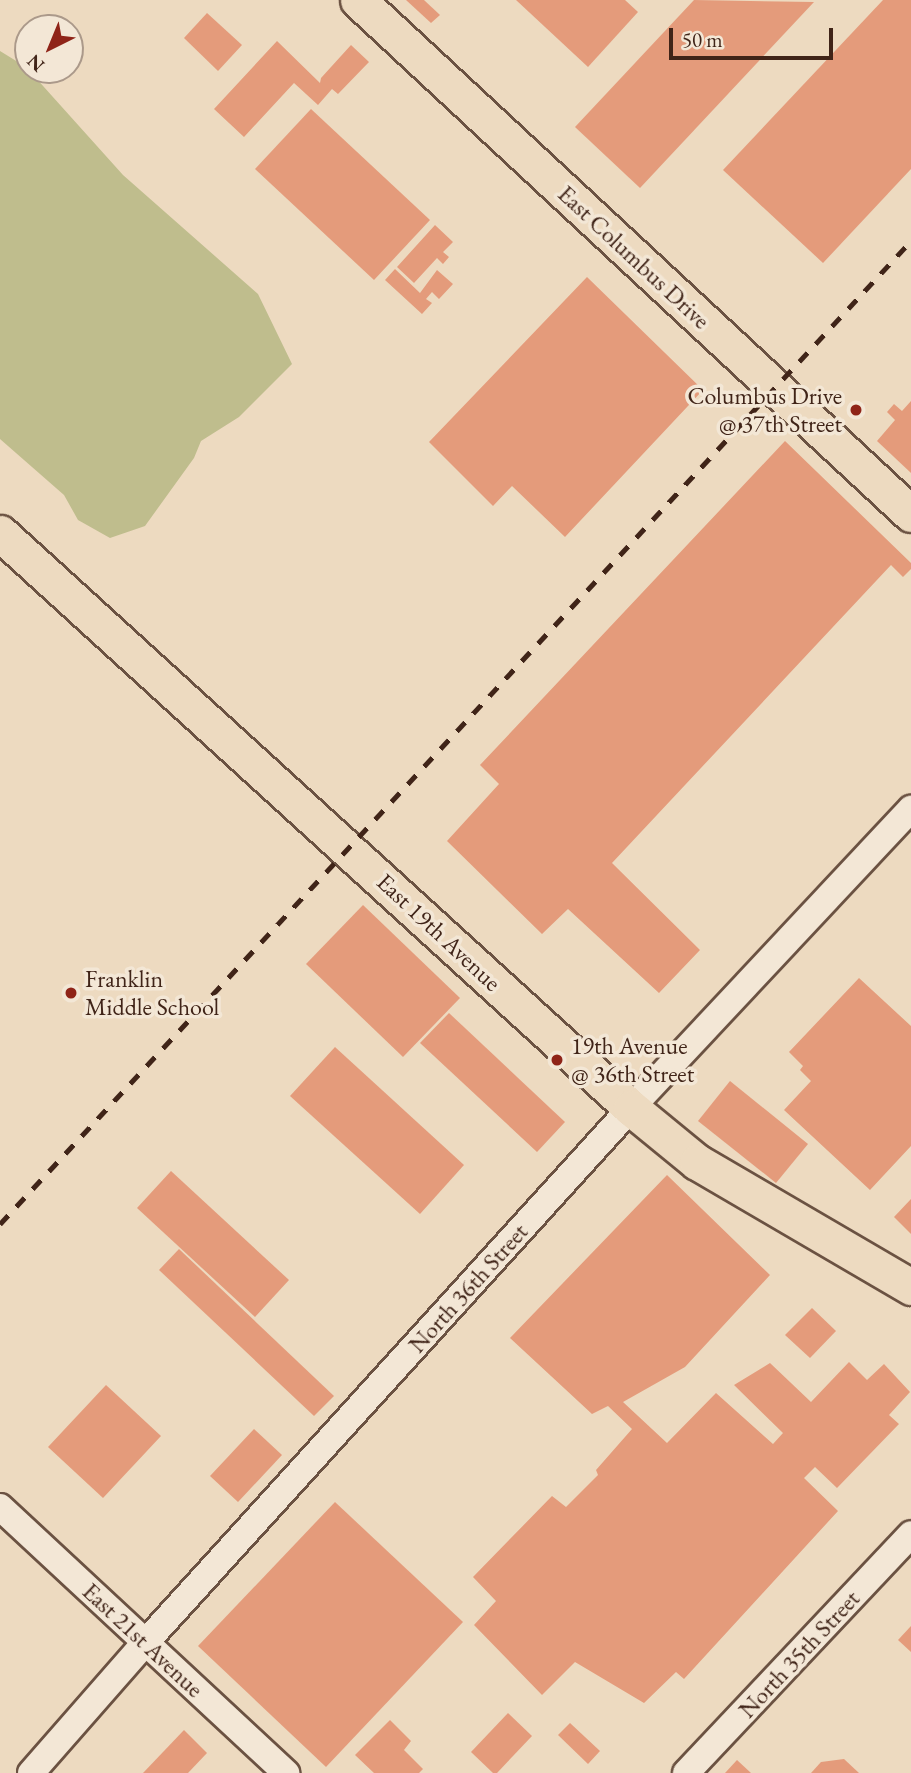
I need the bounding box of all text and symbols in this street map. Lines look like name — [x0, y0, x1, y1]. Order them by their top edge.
north arrow — [14, 14, 84, 84]
scale bar — [673, 14, 838, 58]
text: 50 m — [682, 26, 723, 53]
text: N — [22, 49, 50, 78]
street label: East Columbus Drive — [552, 179, 716, 335]
place label: Columbus Drive @ 37th Street — [688, 382, 842, 438]
marker: Columbus Drive @ 37th Street — [848, 402, 864, 418]
street label: East 19th Avenue — [371, 867, 507, 997]
place label: Franklin Middle School — [85, 965, 219, 1021]
marker: Franklin Middle School — [63, 985, 79, 1001]
place label: 19th Avenue @ 36th Street — [571, 1032, 694, 1088]
marker: 19th Avenue @ 36th Street — [549, 1052, 565, 1068]
street label: North 36th Street — [402, 1217, 534, 1359]
street label: East 21st Avenue — [77, 1577, 209, 1703]
street label: North 35th Street — [733, 1584, 865, 1724]

